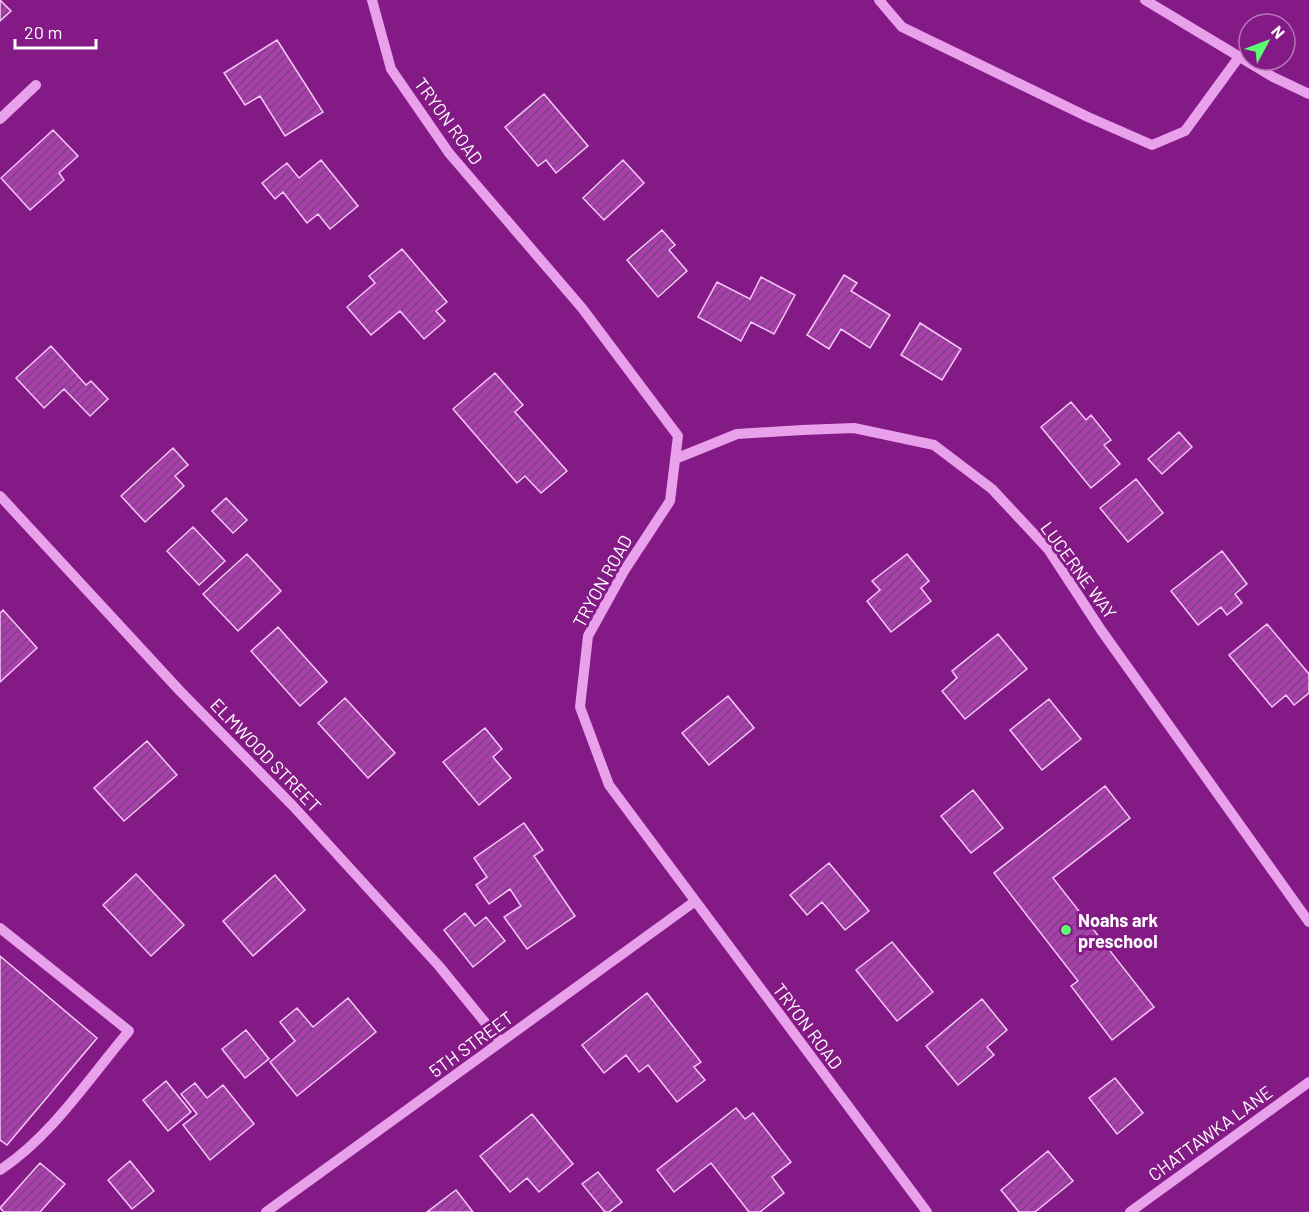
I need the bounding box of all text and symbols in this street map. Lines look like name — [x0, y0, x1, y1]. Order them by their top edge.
scale bar — [15, 12, 96, 50]
north arrow — [1237, 12, 1297, 72]
text: 20 m — [24, 21, 62, 43]
text: N — [1268, 22, 1289, 42]
street label: TRYON ROAD — [410, 73, 488, 169]
street label: LUCERNE WAY — [1036, 517, 1122, 623]
street label: TRYON ROAD — [568, 531, 636, 631]
street label: ELMWOOD STREET — [206, 693, 326, 817]
place label: Noahs ark preschool — [1078, 909, 1158, 952]
marker: Noahs ark preschool — [1059, 923, 1073, 937]
street label: TRYON ROAD — [769, 979, 847, 1073]
street label: 5TH STREET — [425, 1006, 517, 1082]
street label: CHATTAWKA LANE — [1144, 1081, 1276, 1185]

